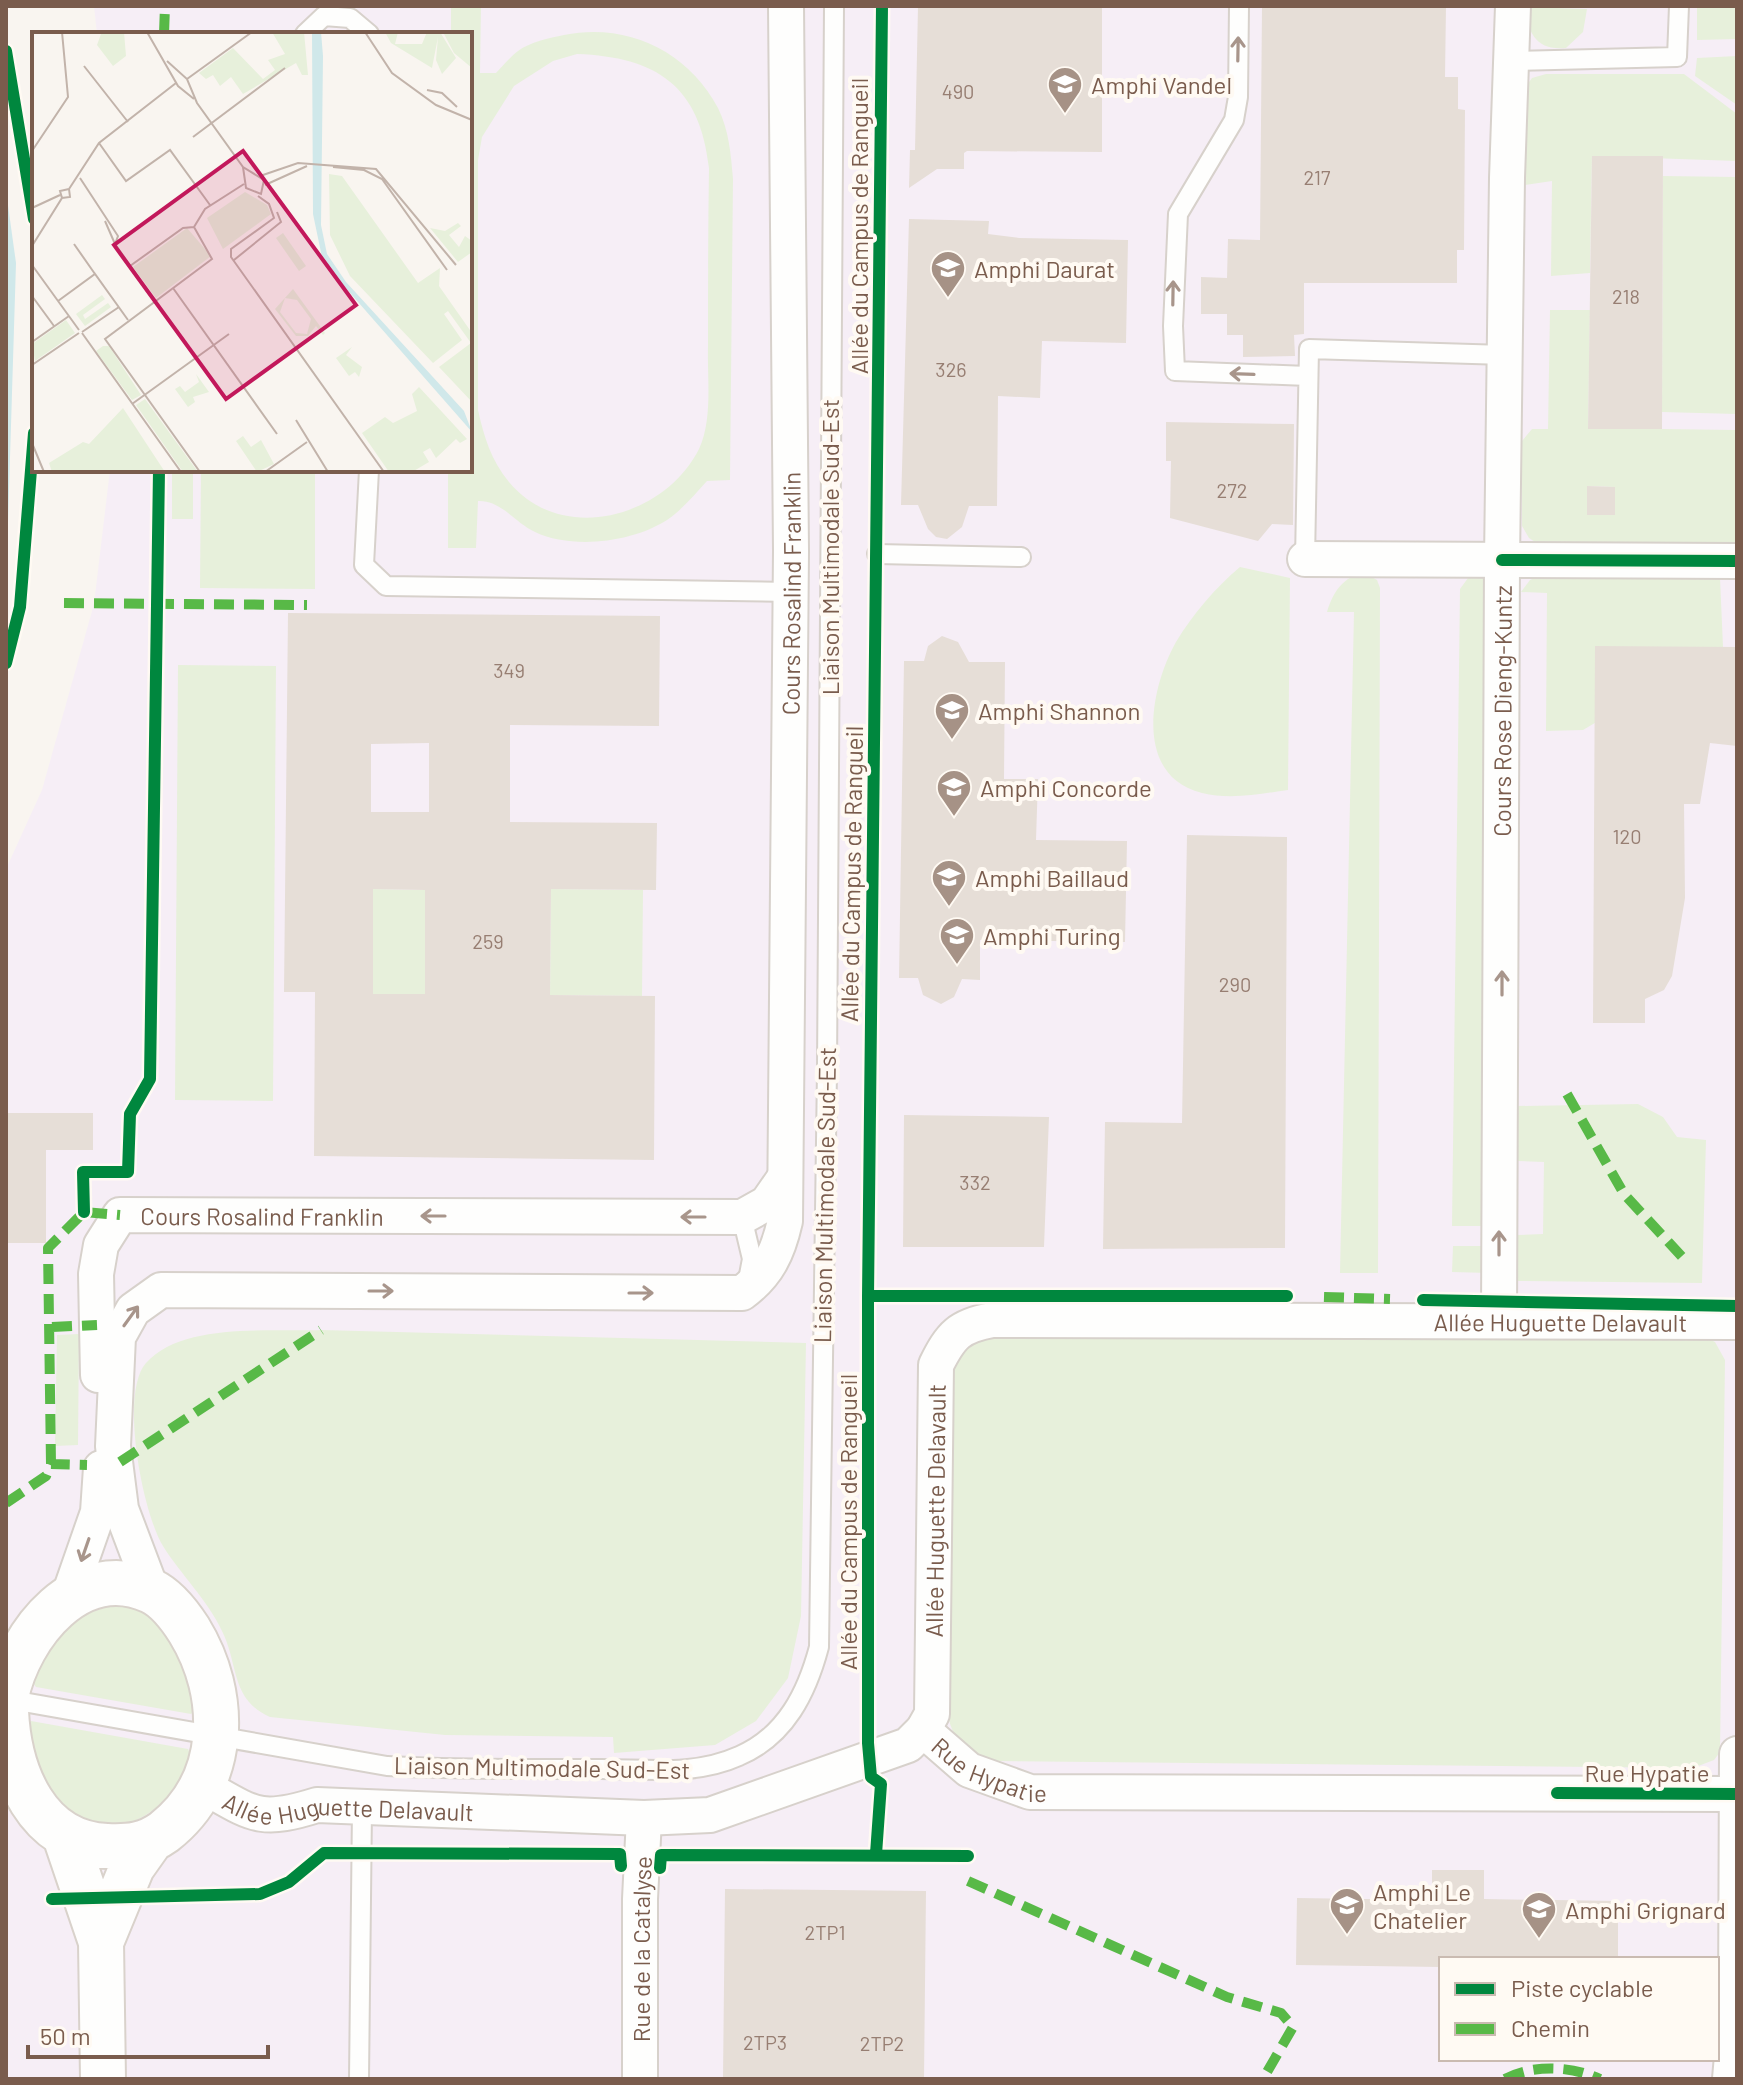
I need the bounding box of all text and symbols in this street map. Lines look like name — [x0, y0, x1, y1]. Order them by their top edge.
inset map — [32, 32, 472, 472]
one-way arrow — [1231, 36, 1246, 63]
school or university icon: Amphi Vandel — [1046, 65, 1084, 115]
place label: Amphi Vandel — [1091, 70, 1232, 99]
street label: Allée du Campus de Rangueil — [844, 78, 873, 374]
house number: 490 — [942, 79, 974, 103]
house number: 217 — [1304, 165, 1331, 189]
school or university icon: Amphi Daurat — [929, 249, 967, 299]
place label: Amphi Daurat — [974, 254, 1115, 283]
one-way arrow — [1166, 280, 1181, 307]
house number: 218 — [1612, 284, 1640, 308]
house number: 326 — [935, 357, 967, 381]
one-way arrow — [1229, 366, 1256, 381]
street label: Liaison Multimodale Sud-Est — [815, 399, 844, 695]
street label: Cours Rosalind Franklin — [775, 472, 806, 715]
house number: 272 — [1217, 478, 1247, 502]
street label: Cours Rose Dieng-Kuntz — [1486, 585, 1516, 837]
house number: 349 — [493, 658, 525, 682]
school or university icon: Amphi Shannon — [933, 691, 971, 741]
place label: Amphi Shannon — [978, 696, 1140, 725]
street label: Allée du Campus de Rangueil — [834, 726, 868, 1022]
school or university icon: Amphi Concorde — [935, 768, 973, 818]
place label: Amphi Concorde — [980, 773, 1152, 802]
house number: 120 — [1612, 824, 1642, 848]
school or university icon: Amphi Baillaud — [930, 858, 968, 908]
place label: Amphi Baillaud — [975, 863, 1129, 892]
school or university icon: Amphi Turing — [938, 916, 976, 966]
place label: Amphi Turing — [983, 921, 1121, 950]
house number: 259 — [472, 929, 504, 953]
one-way arrow — [1494, 970, 1510, 997]
house number: 290 — [1219, 972, 1251, 996]
street label: Liaison Multimodale Sud-Est — [807, 1047, 841, 1343]
house number: 332 — [959, 1170, 991, 1194]
street label: Cours Rosalind Franklin — [140, 1201, 384, 1230]
one-way arrow — [420, 1208, 447, 1224]
one-way arrow — [680, 1209, 707, 1225]
one-way arrow — [1491, 1230, 1507, 1257]
one-way arrow — [367, 1283, 394, 1299]
one-way arrow — [627, 1285, 654, 1301]
one-way arrow — [122, 1306, 139, 1327]
street label: Allée Huguette Delavault — [1434, 1307, 1687, 1336]
street label: Allée du Campus de Rangueil — [833, 1374, 862, 1670]
street label: Allée Huguette Delavault — [918, 1384, 950, 1638]
one-way arrow — [77, 1538, 91, 1562]
street label: Rue Hypatie — [927, 1731, 1047, 1807]
street label: Liaison Multimodale Sud-Est — [394, 1750, 690, 1784]
street label: Rue Hypatie — [1585, 1758, 1709, 1787]
street label: Allée Huguette Delavault — [218, 1786, 474, 1829]
street label: Rue de la Catalyse — [626, 1855, 657, 2042]
place label: Amphi Le Chatelier — [1373, 1877, 1471, 1934]
school or university icon: Amphi Le Chatelier — [1328, 1886, 1366, 1936]
school or university icon: Amphi Grignard — [1520, 1890, 1558, 1940]
place label: Amphi Grignard — [1565, 1895, 1726, 1924]
house number: 2TP1 — [805, 1920, 845, 1944]
legend — [1439, 1957, 1719, 2061]
text: Piste cyclable — [1511, 1973, 1654, 2002]
scale bar — [28, 2009, 268, 2059]
text: Chemin — [1511, 2013, 1590, 2042]
text: 50 m — [40, 2021, 91, 2050]
house number: 2TP3 — [743, 2030, 787, 2054]
house number: 2TP2 — [860, 2031, 904, 2055]

